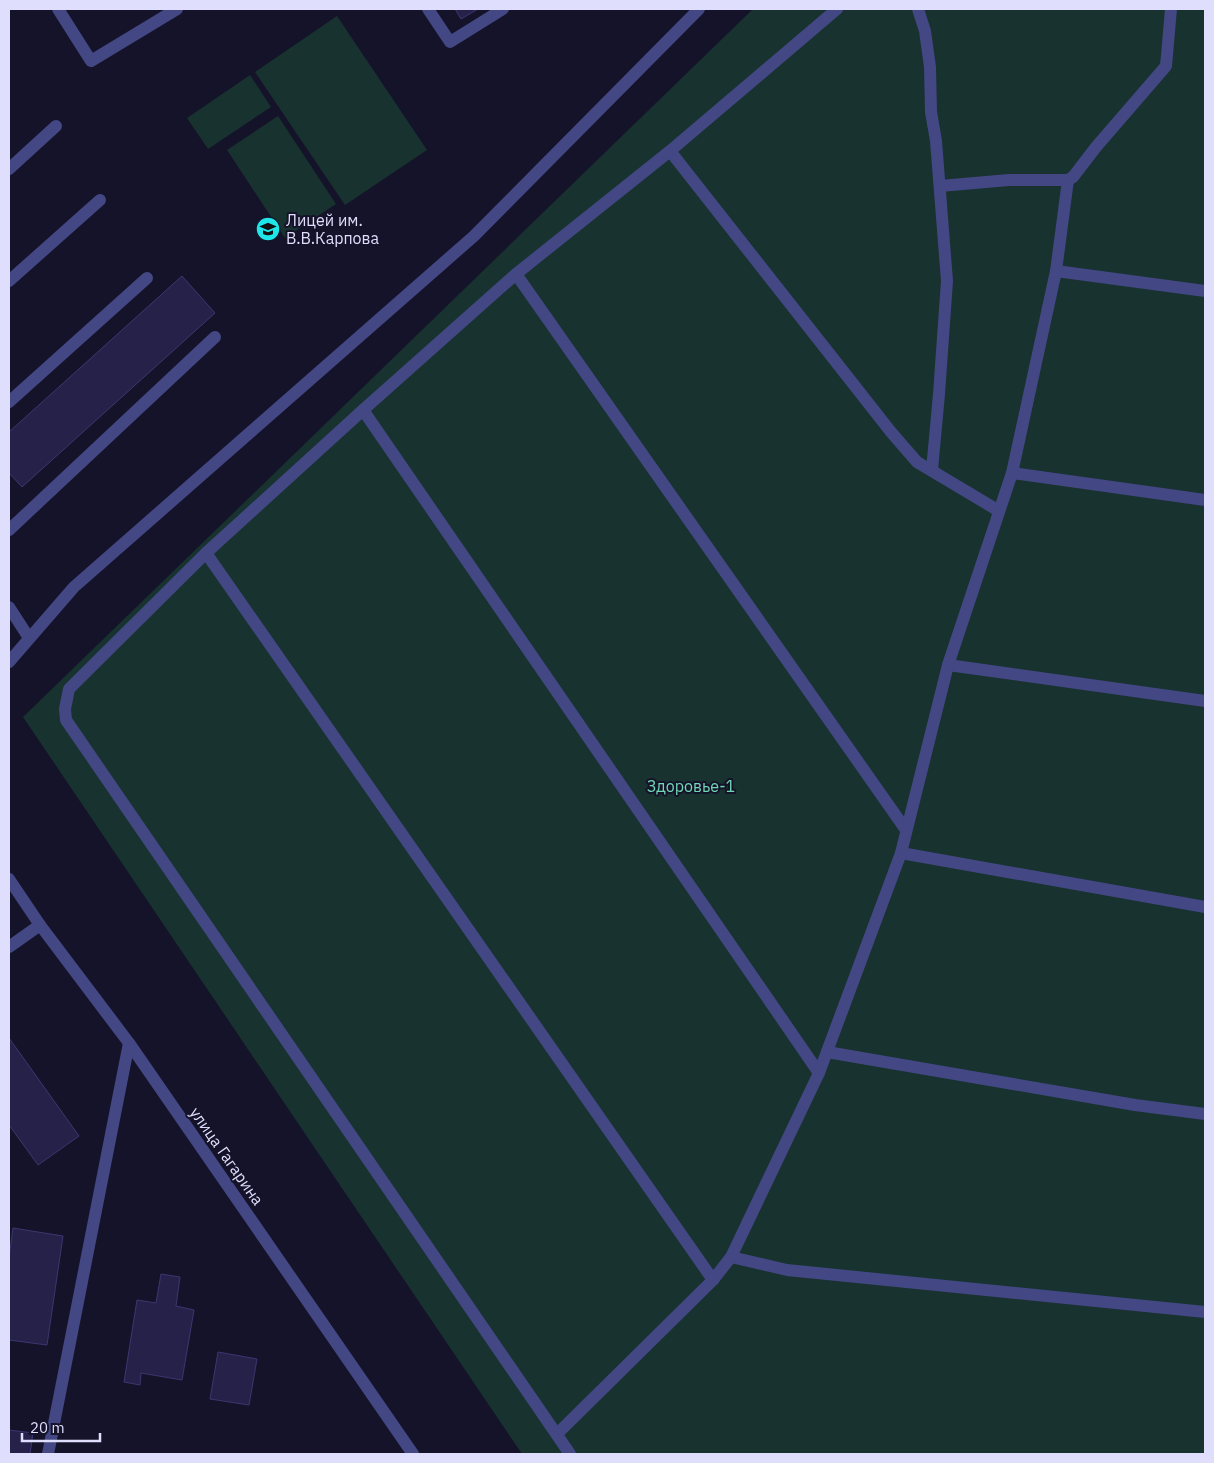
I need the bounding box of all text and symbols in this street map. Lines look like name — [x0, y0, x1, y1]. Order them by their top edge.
place label: Лицей им. В.В.Карпова — [286, 210, 379, 248]
school or university icon: Лицей им. В.В.Карпова — [255, 216, 281, 242]
park label: Здоровье-1 — [647, 776, 735, 796]
street label: улица Гагарина — [186, 1103, 268, 1209]
scale bar — [22, 1410, 100, 1442]
text: 20 m — [30, 1418, 65, 1437]

